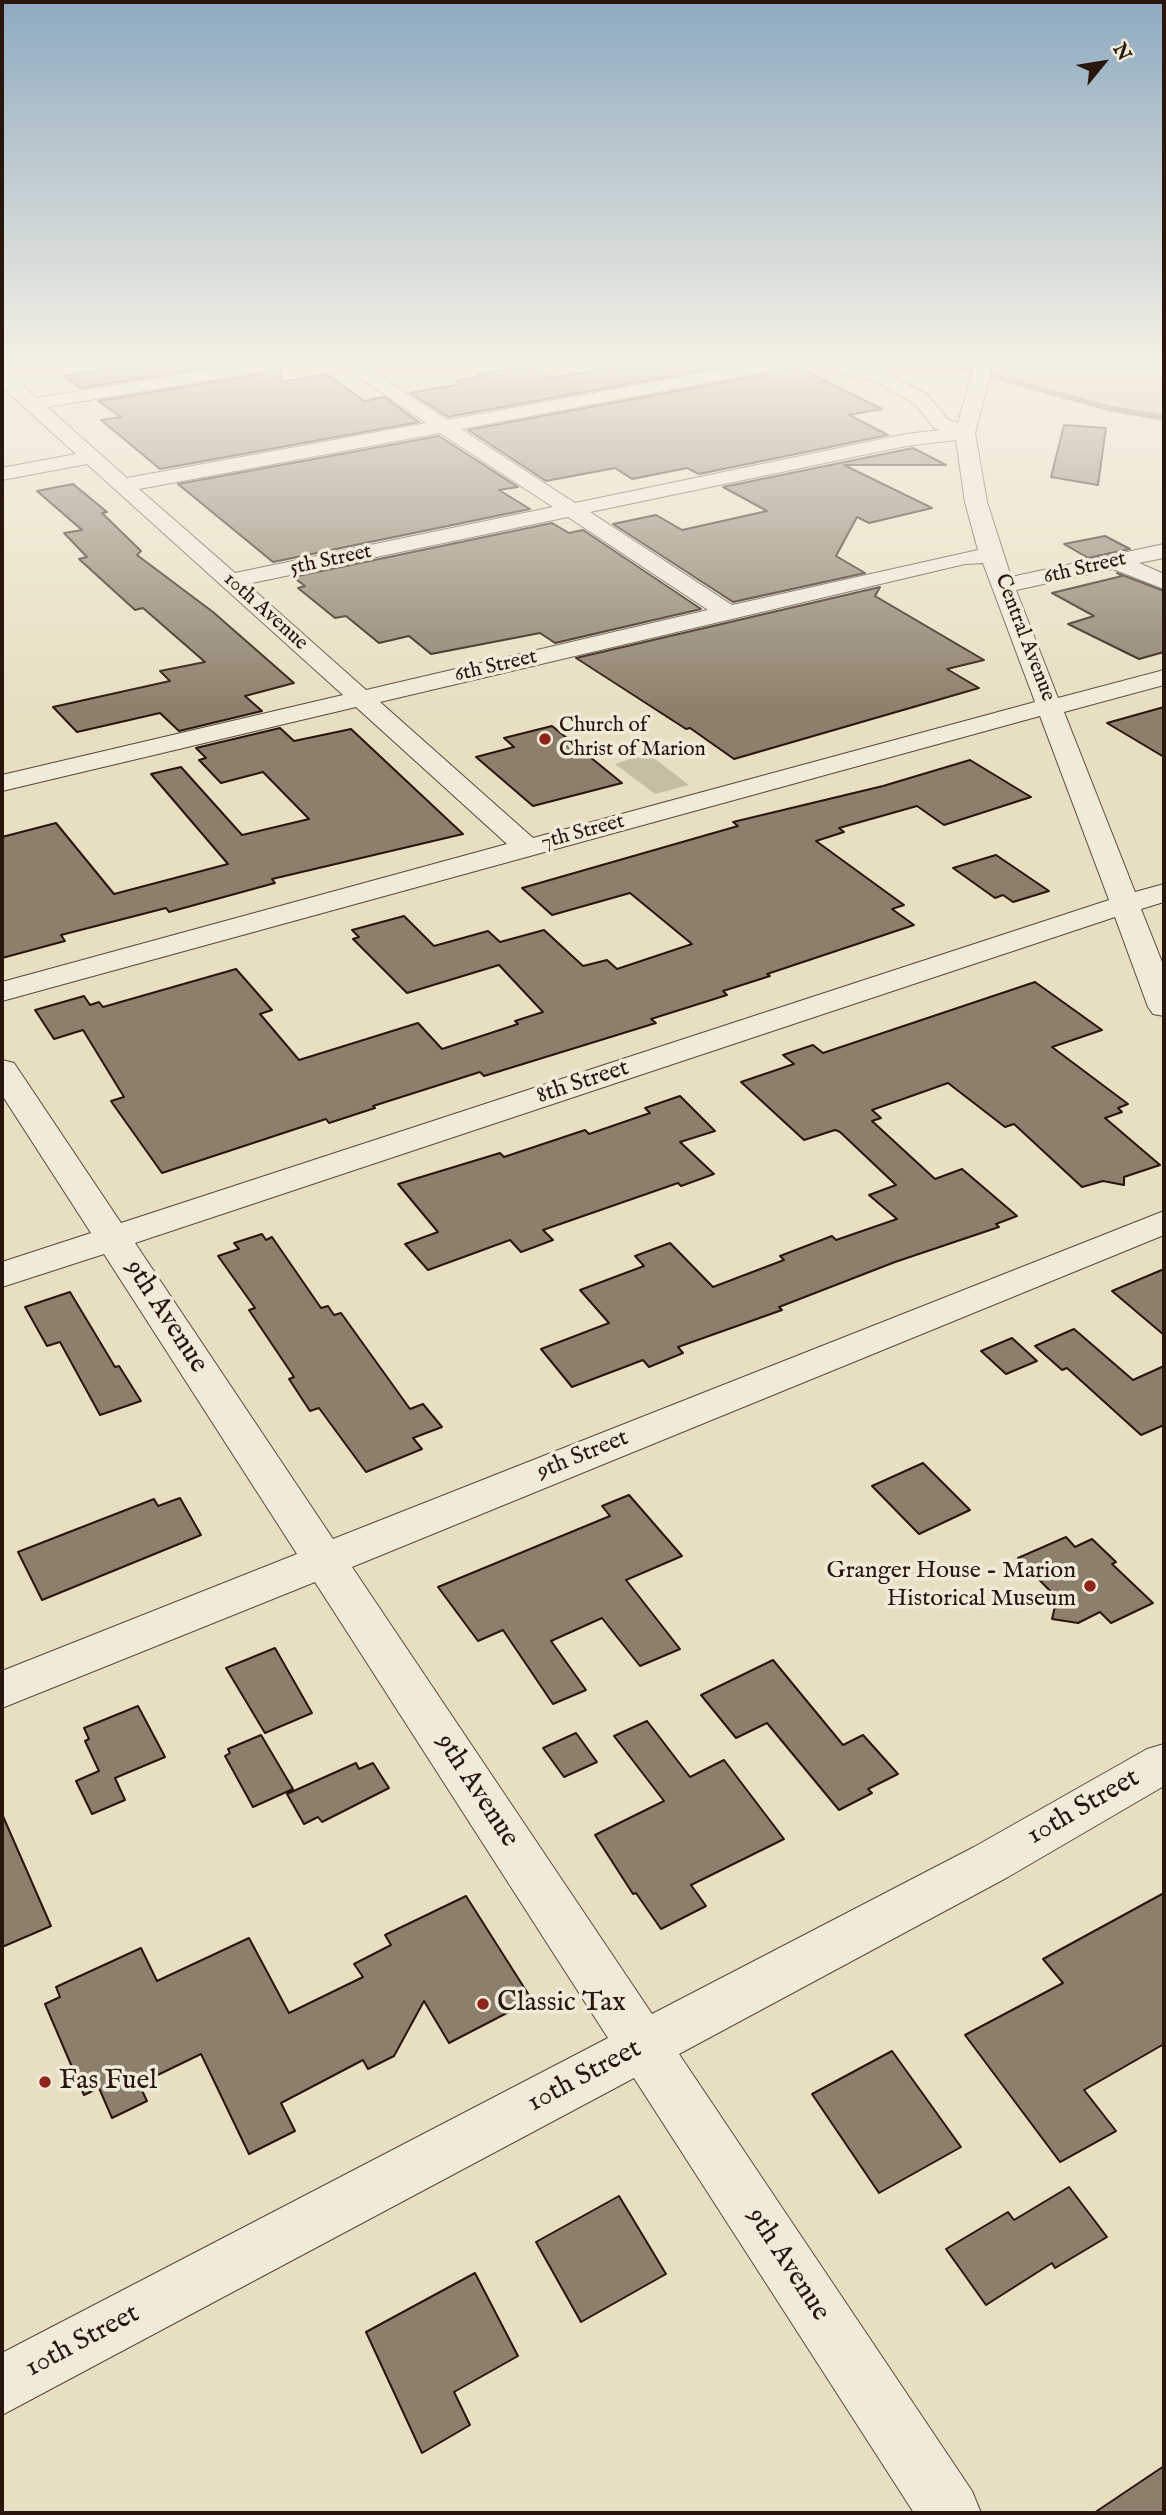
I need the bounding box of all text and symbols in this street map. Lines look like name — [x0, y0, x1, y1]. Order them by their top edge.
north arrow — [1068, 28, 1138, 98]
text: N — [1107, 39, 1136, 66]
street label: 5th Street — [288, 540, 374, 582]
street label: 6th Street — [1041, 547, 1129, 591]
street label: 10th Avenue — [217, 567, 313, 657]
street label: Central Avenue — [988, 571, 1060, 705]
street label: 6th Street — [452, 645, 540, 689]
place label: Church of Christ of Marion — [559, 714, 706, 764]
marker: Church of Christ of Marion — [537, 731, 553, 747]
street label: 7th Street — [539, 810, 627, 856]
street label: 8th Street — [533, 1055, 633, 1111]
street label: 9th Avenue — [116, 1254, 214, 1380]
street label: 9th Street — [533, 1425, 633, 1487]
place label: Granger House - Marion Historical Museum — [827, 1558, 1076, 1614]
marker: Granger House - Marion Historical Museum — [1082, 1578, 1098, 1594]
street label: 9th Avenue — [427, 1728, 525, 1854]
street label: 10th Street — [1022, 1762, 1146, 1854]
place label: Classic Tax — [497, 1987, 626, 2021]
marker: Classic Tax — [475, 1996, 491, 2012]
street label: 10th Street — [522, 2033, 648, 2121]
place label: Fas Fuel — [59, 2065, 157, 2099]
marker: Fas Fuel — [37, 2074, 53, 2090]
street label: 9th Avenue — [738, 2202, 836, 2328]
street label: 10th Street — [20, 2298, 146, 2386]

